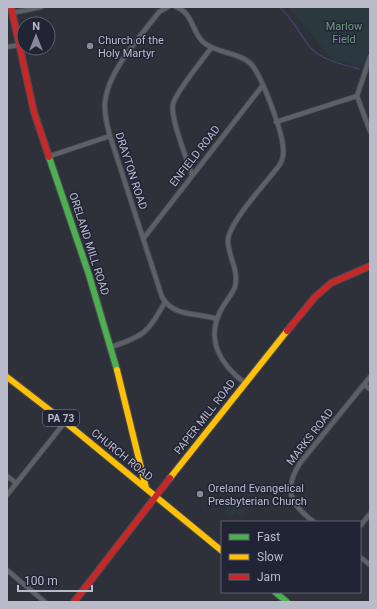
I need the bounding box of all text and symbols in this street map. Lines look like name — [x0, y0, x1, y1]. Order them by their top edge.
north arrow — [16, 16, 56, 56]
text: N — [32, 20, 40, 33]
park label: Marlow Field — [326, 20, 363, 46]
place label: Church of the Holy Martyr — [98, 34, 164, 60]
marker: Church of the Holy Martyr — [85, 41, 95, 51]
street label: ENFIELD ROAD — [167, 123, 223, 189]
street label: DRAYTON ROAD — [112, 131, 150, 211]
street label: ORELAND MILL ROAD — [66, 191, 112, 297]
street label: PAPER MILL ROAD — [172, 377, 238, 457]
street label: MARKS ROAD — [284, 406, 336, 468]
road number: PA 73 — [43, 410, 79, 426]
street label: CHURCH ROAD — [89, 426, 155, 484]
place label: Oreland Evangelical Presbyterian Church — [208, 482, 307, 508]
marker: Oreland Evangelical Presbyterian Church — [195, 489, 205, 499]
legend — [221, 521, 361, 593]
text: Fast — [257, 530, 280, 544]
text: Slow — [257, 550, 283, 564]
scale bar — [18, 567, 92, 593]
text: Jam — [257, 570, 281, 584]
text: 100 m — [24, 574, 58, 588]

